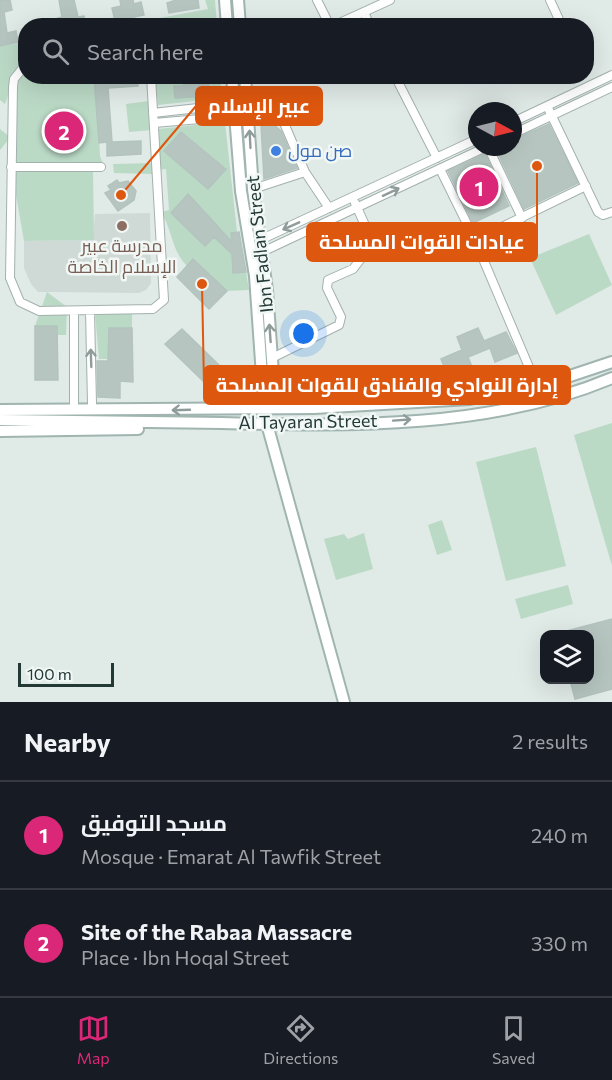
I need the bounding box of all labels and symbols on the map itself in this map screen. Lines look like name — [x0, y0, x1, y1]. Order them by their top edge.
callout: عبير الإسلام — [196, 87, 322, 125]
text: عبير الإسلام — [208, 93, 310, 120]
north arrow — [468, 102, 522, 156]
pin: 2 — [44, 108, 84, 154]
one-way arrow — [244, 130, 255, 150]
place label: صن مول — [288, 139, 352, 162]
marker: صن مول — [269, 144, 283, 158]
pin: 1 — [460, 164, 498, 210]
street label: Ibn Fadlan Street — [241, 174, 277, 314]
one-way arrow — [382, 185, 400, 197]
marker: مدرسة عبير الإسلام الخاصة — [115, 219, 129, 233]
one-way arrow — [282, 221, 300, 232]
callout: عيادات القوات المسلحة — [307, 223, 537, 261]
text: عيادات القوات المسلحة — [319, 229, 525, 254]
place label: مدرسة عبير الإسلام الخاصة — [67, 234, 177, 279]
your location — [289, 319, 318, 348]
one-way arrow — [264, 323, 275, 343]
one-way arrow — [85, 348, 97, 368]
callout: إدارة النوادي والفنادق للقوات المسلحة — [204, 366, 570, 404]
text: إدارة النوادي والفنادق للقوات المسلحة — [216, 372, 558, 401]
one-way arrow — [172, 404, 192, 415]
street label: Al Tayaran Street — [238, 409, 378, 433]
one-way arrow — [392, 414, 412, 425]
scale bar — [18, 660, 114, 688]

